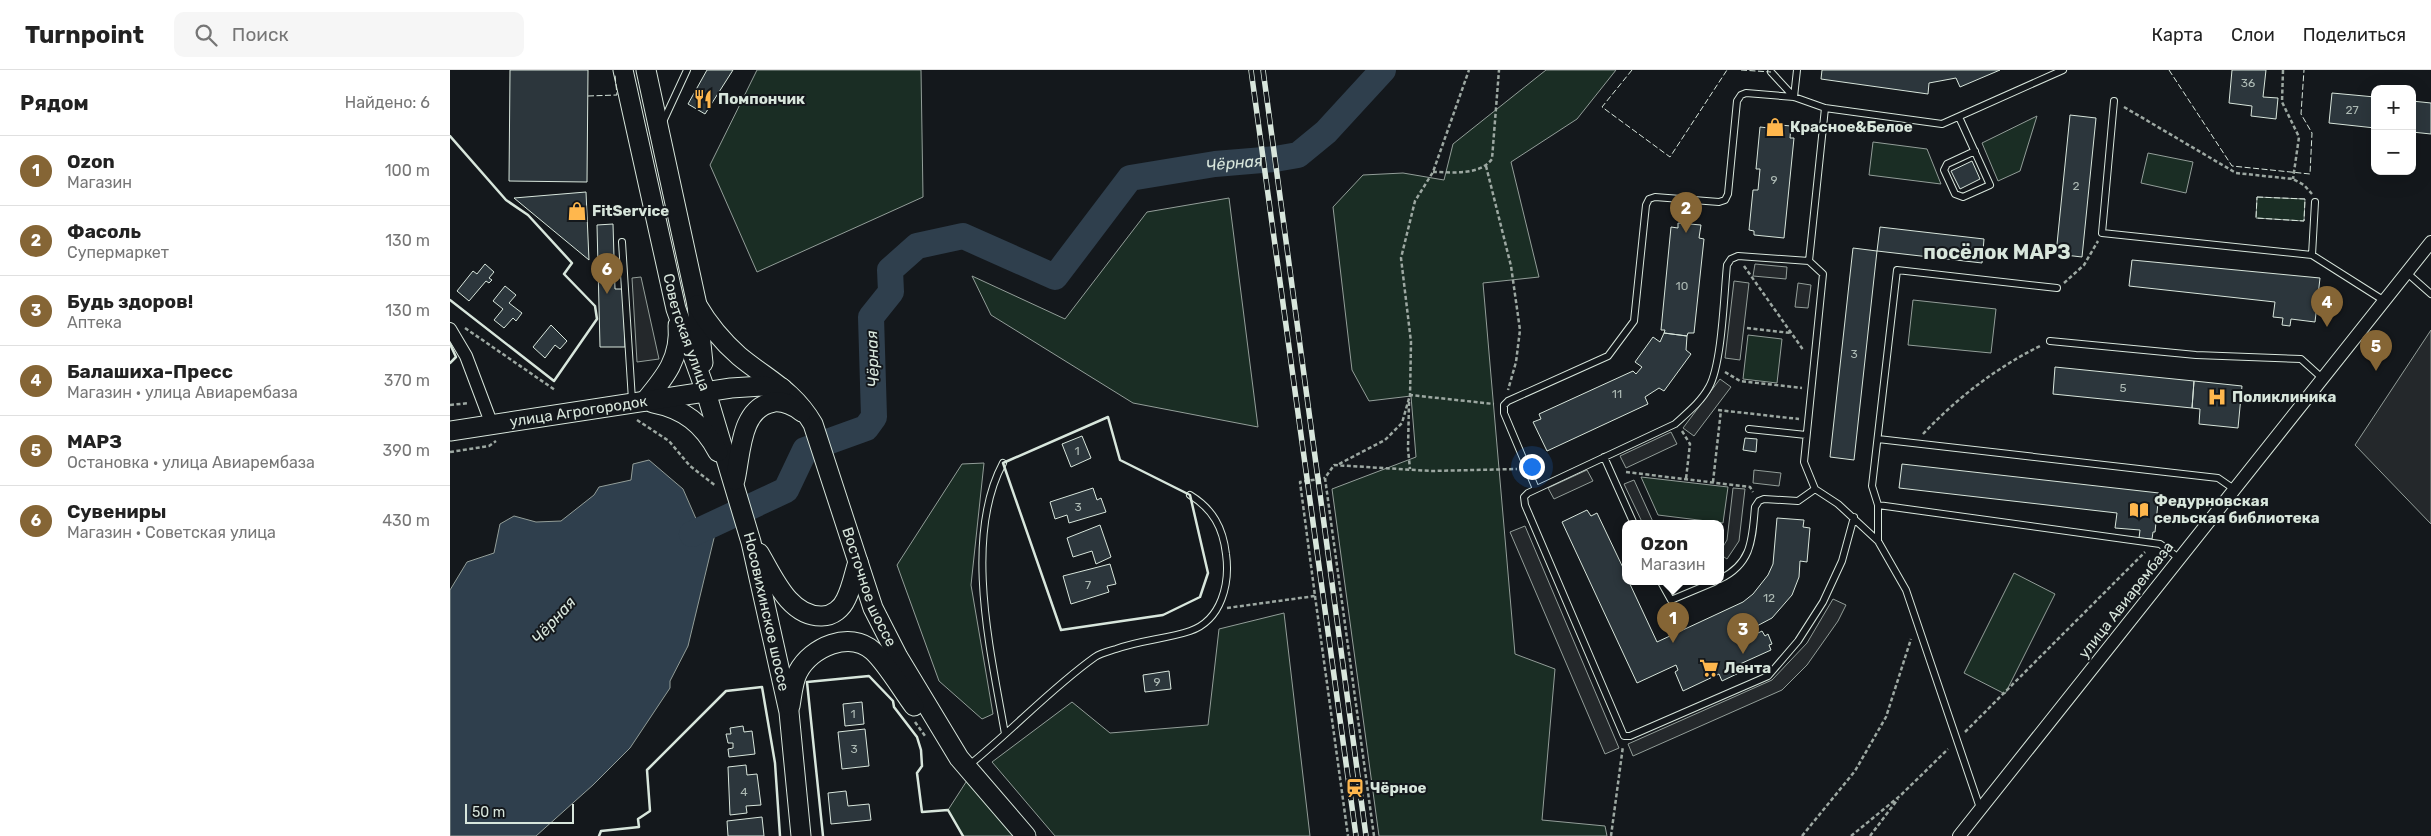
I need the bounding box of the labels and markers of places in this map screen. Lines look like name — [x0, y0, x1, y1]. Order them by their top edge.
restaurant icon: Помпончик — [692, 88, 714, 110]
place label: Помпончик — [718, 90, 805, 108]
shop icon: Красное&Белое — [1764, 116, 1786, 138]
place label: Красное&Белое — [1790, 118, 1913, 136]
pin: 2 — [1670, 192, 1702, 233]
shop icon: FitService — [566, 200, 588, 222]
place label: FitService — [592, 202, 669, 220]
pin: 6 — [591, 253, 623, 294]
pin: 4 — [2311, 286, 2343, 327]
pin: 5 — [2360, 330, 2392, 371]
hospital icon: Поликлиника — [2206, 386, 2228, 408]
place label: Поликлиника — [2232, 388, 2336, 406]
place label: Федурновская сельская библиотека — [2154, 492, 2320, 527]
library icon: Федурновская сельская библиотека — [2128, 499, 2150, 521]
pin: 1 — [1657, 602, 1689, 643]
pin: 3 — [1727, 613, 1759, 654]
supermarket icon: Лента — [1698, 657, 1720, 679]
place label: Лента — [1724, 659, 1771, 677]
station icon: Чёрное — [1344, 777, 1366, 799]
place label: Чёрное — [1370, 779, 1427, 797]

